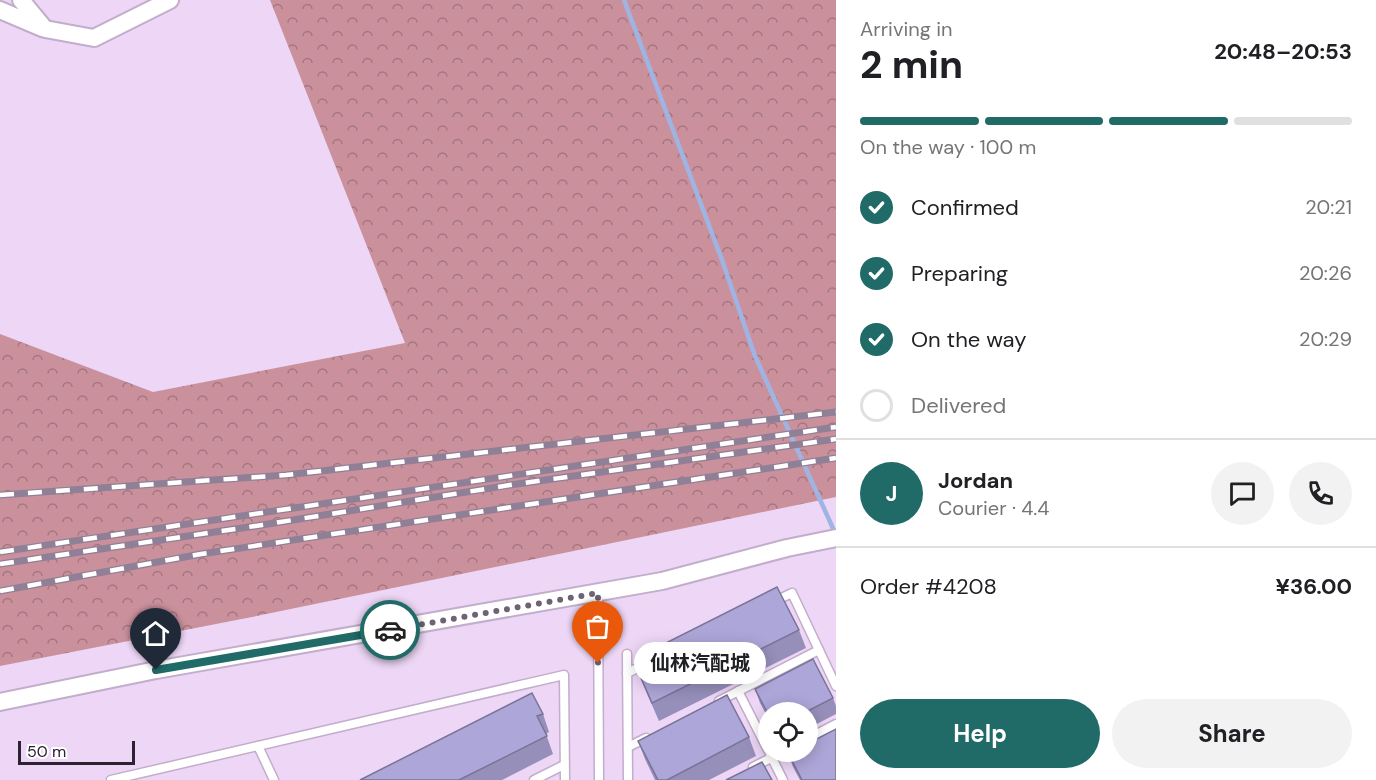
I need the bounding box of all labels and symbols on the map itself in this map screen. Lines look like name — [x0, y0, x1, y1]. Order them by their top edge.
courier — [360, 600, 420, 660]
pin — [572, 601, 623, 663]
pin — [130, 608, 181, 670]
callout: 仙林汽配城 — [634, 642, 766, 684]
scale bar — [18, 738, 135, 766]

